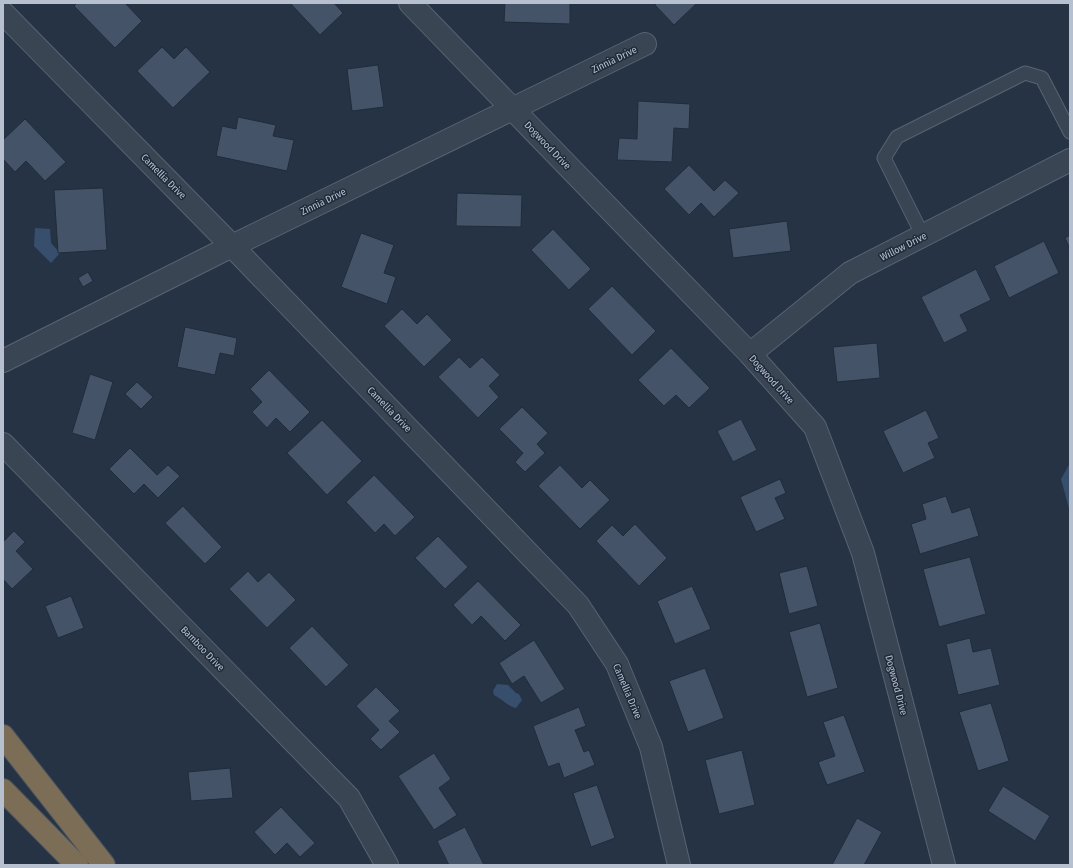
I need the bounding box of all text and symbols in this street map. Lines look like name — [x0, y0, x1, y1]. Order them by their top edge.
street label: Zinnia Drive — [590, 44, 639, 76]
street label: Dogwood Drive — [522, 119, 573, 172]
street label: Camellia Drive — [138, 152, 188, 202]
street label: Zinnia Drive — [299, 186, 348, 218]
street label: Willow Drive — [878, 230, 929, 264]
street label: Dogwood Drive — [746, 353, 796, 407]
street label: Camellia Drive — [365, 384, 414, 435]
street label: Bamboo Drive — [178, 624, 227, 674]
street label: Dogwood Drive — [882, 654, 910, 717]
street label: Camellia Drive — [610, 662, 644, 721]

